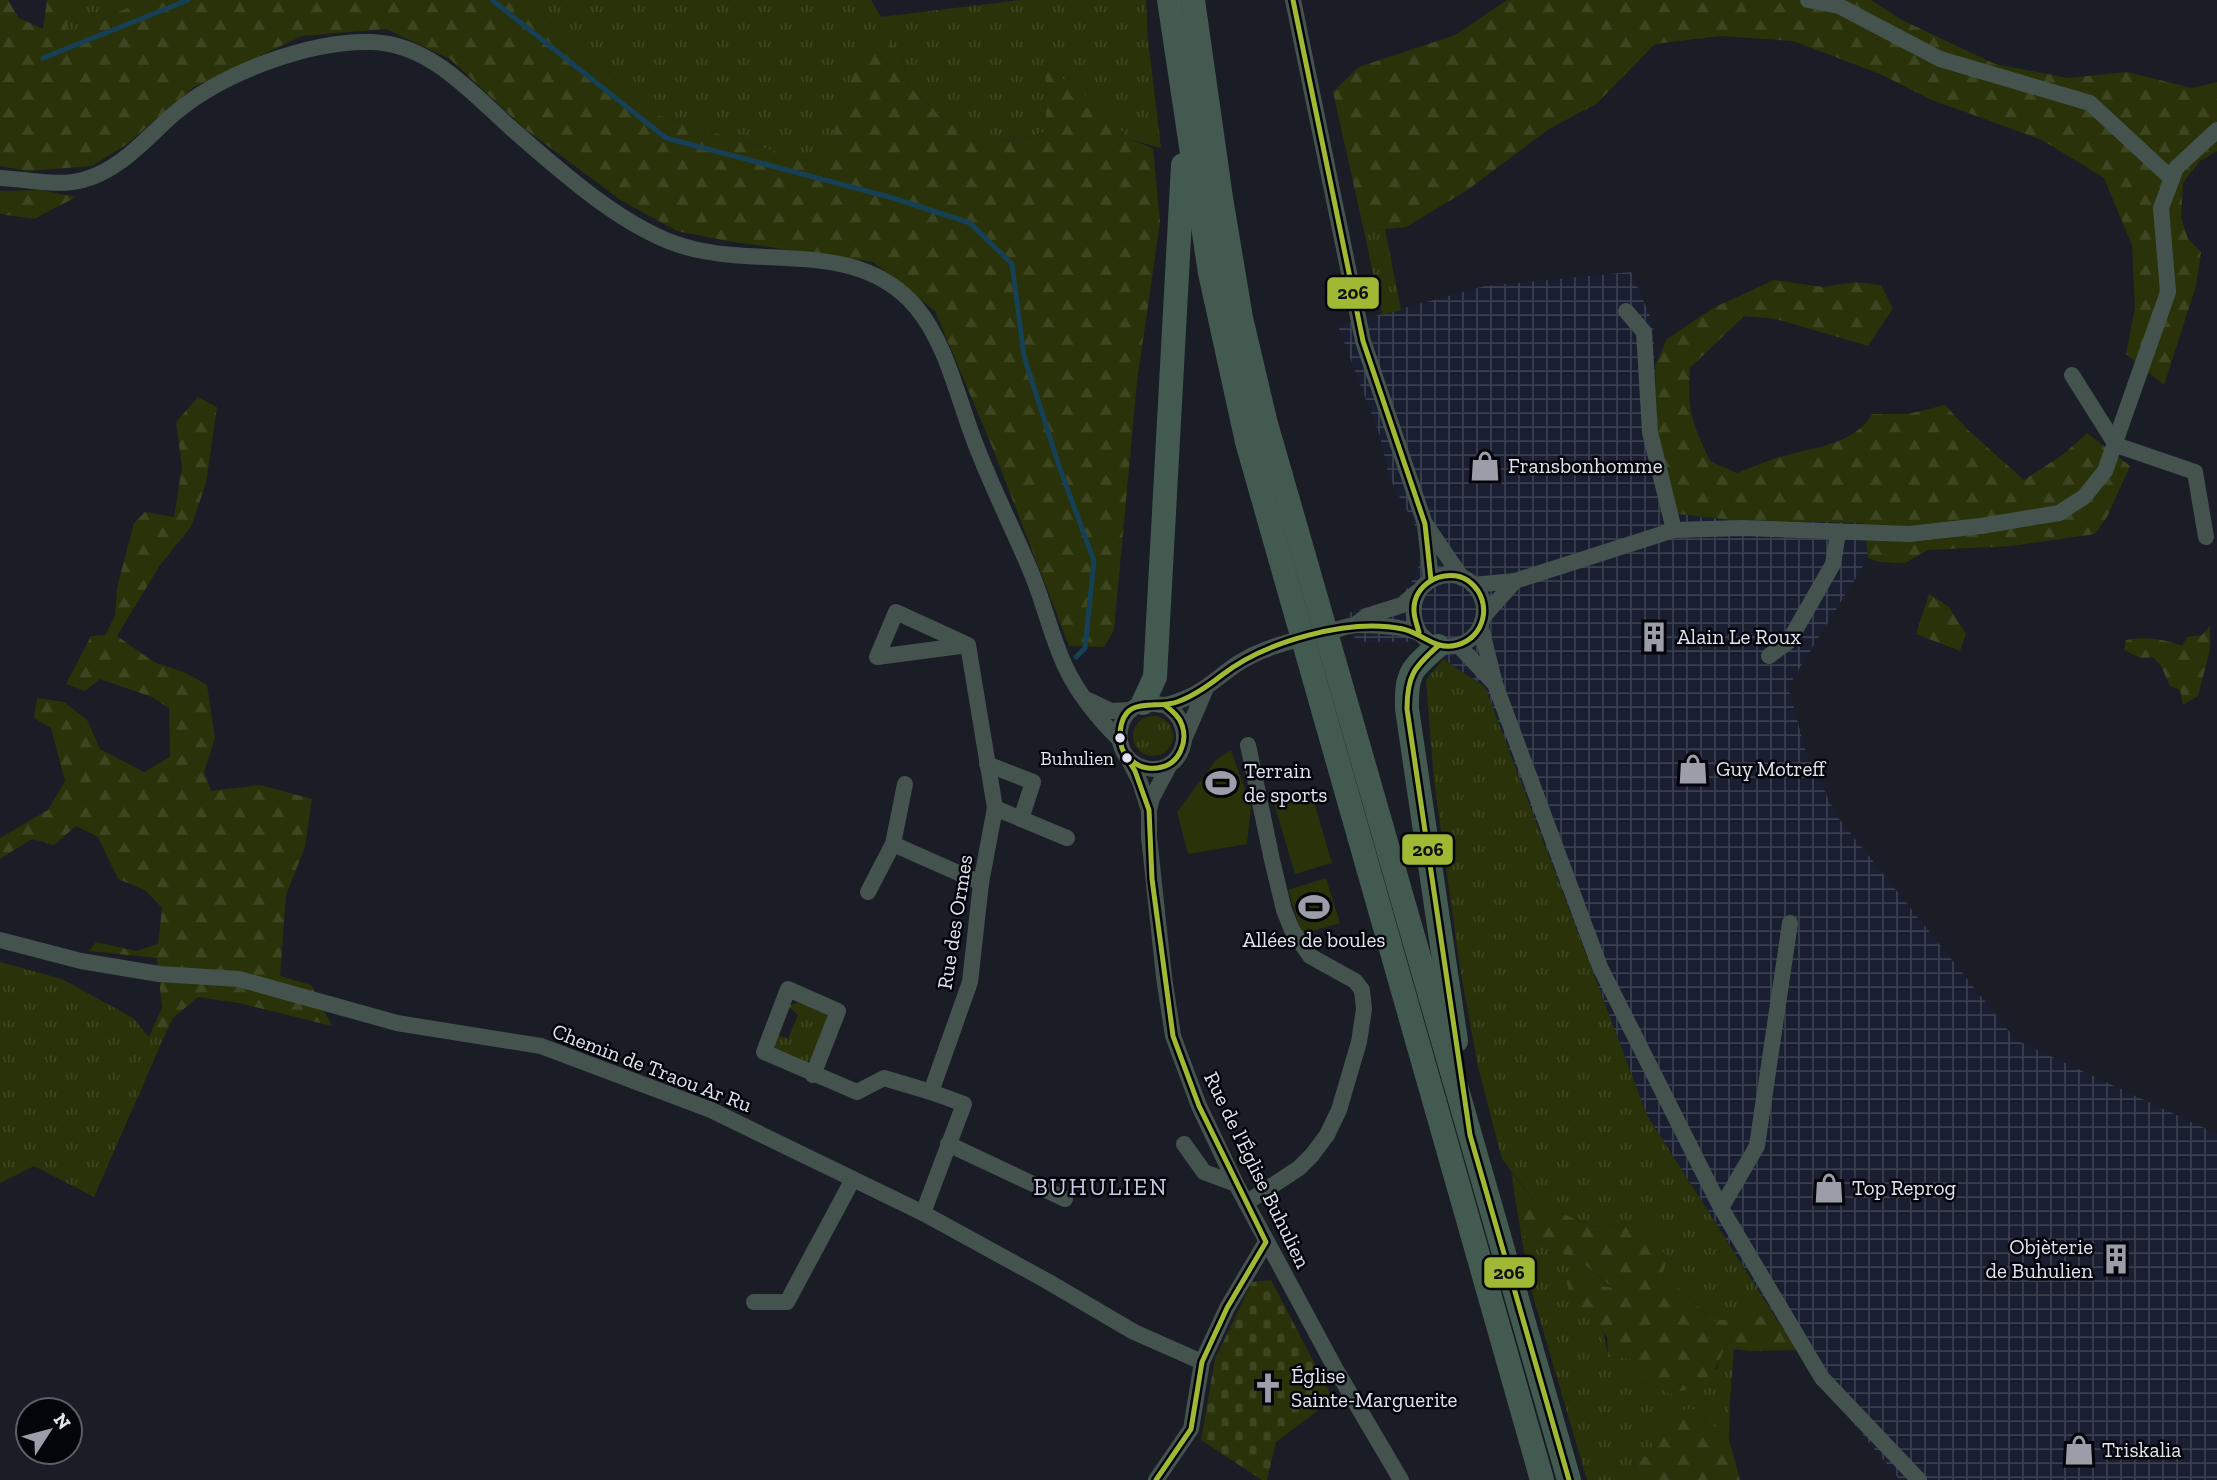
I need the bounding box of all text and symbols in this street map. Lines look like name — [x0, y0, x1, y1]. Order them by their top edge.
line badge: 206 — [1326, 276, 1380, 310]
text: 206 — [1337, 281, 1369, 304]
shop icon: Fransbonhomme — [1468, 449, 1502, 483]
place label: Fransbonhomme — [1508, 453, 1663, 478]
building icon: Alain Le Roux — [1637, 620, 1671, 654]
place label: Alain Le Roux — [1677, 624, 1801, 649]
unlabelled marker — [1113, 731, 1127, 745]
place label: Buhulien — [1040, 747, 1114, 770]
marker: Buhulien — [1120, 751, 1134, 765]
shop icon: Guy Motreff — [1676, 752, 1710, 786]
place label: Guy Motreff — [1716, 756, 1827, 781]
place label: Terrain de sports — [1244, 758, 1328, 807]
sports icon: Terrain de sports — [1204, 766, 1238, 800]
line badge: 206 — [1401, 833, 1454, 866]
text: 206 — [1412, 838, 1444, 861]
street label: Rue des Ormes — [932, 853, 977, 991]
sports icon: Allées de boules — [1297, 890, 1331, 924]
place label: Allées de boules — [1242, 927, 1386, 952]
street label: Chemin de Traou Ar Ru — [549, 1018, 756, 1117]
street label: Rue de l'Église Buhulien — [1199, 1067, 1316, 1272]
shop icon: Top Reprog — [1812, 1171, 1846, 1205]
district label: BUHULIEN — [1033, 1172, 1169, 1201]
place label: Top Reprog — [1852, 1175, 1956, 1200]
place label: Objèterie de Buhulien — [1985, 1234, 2093, 1283]
building icon: Objèterie de Buhulien — [2099, 1242, 2133, 1276]
line badge: 206 — [1483, 1256, 1536, 1289]
text: 206 — [1493, 1261, 1525, 1284]
place label: Église Sainte-Marguerite — [1291, 1363, 1458, 1412]
church icon: Église Sainte-Marguerite — [1251, 1371, 1285, 1405]
north arrow — [14, 1396, 84, 1466]
text: N — [49, 1409, 76, 1434]
shop icon: Triskalia — [2062, 1433, 2096, 1467]
place label: Triskalia — [2102, 1437, 2181, 1462]

